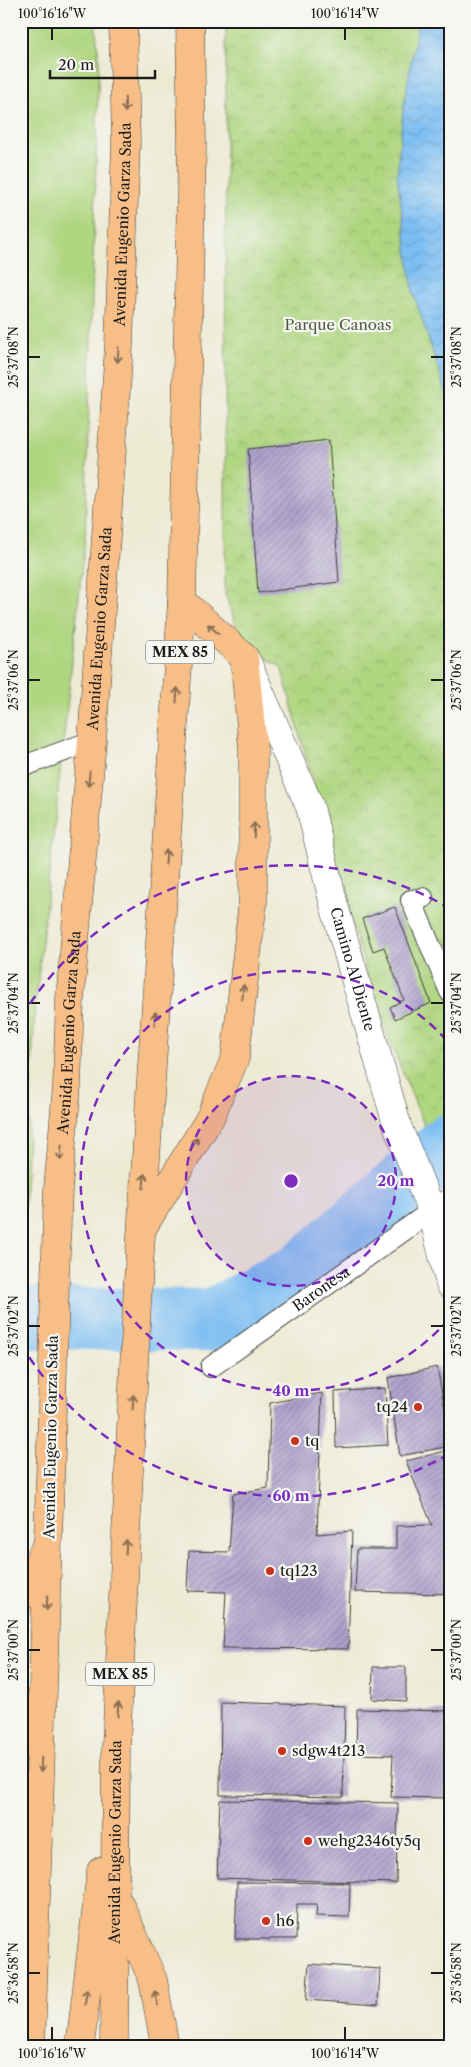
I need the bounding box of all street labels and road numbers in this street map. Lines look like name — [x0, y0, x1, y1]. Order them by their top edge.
street label: Avenida Eugenio Garza Sada — [110, 122, 135, 328]
street label: Avenida Eugenio Garza Sada — [83, 526, 116, 732]
road number: MEX 85 — [146, 640, 214, 664]
street label: Camino Al Diente — [326, 905, 380, 1033]
street label: Avenida Eugenio Garza Sada — [53, 930, 85, 1136]
street label: Baronesa — [289, 1262, 353, 1315]
street label: Avenida Eugenio Garza Sada — [39, 1335, 62, 1540]
road number: MEX 85 — [86, 1662, 154, 1686]
street label: Avenida Eugenio Garza Sada — [105, 1740, 125, 1945]

